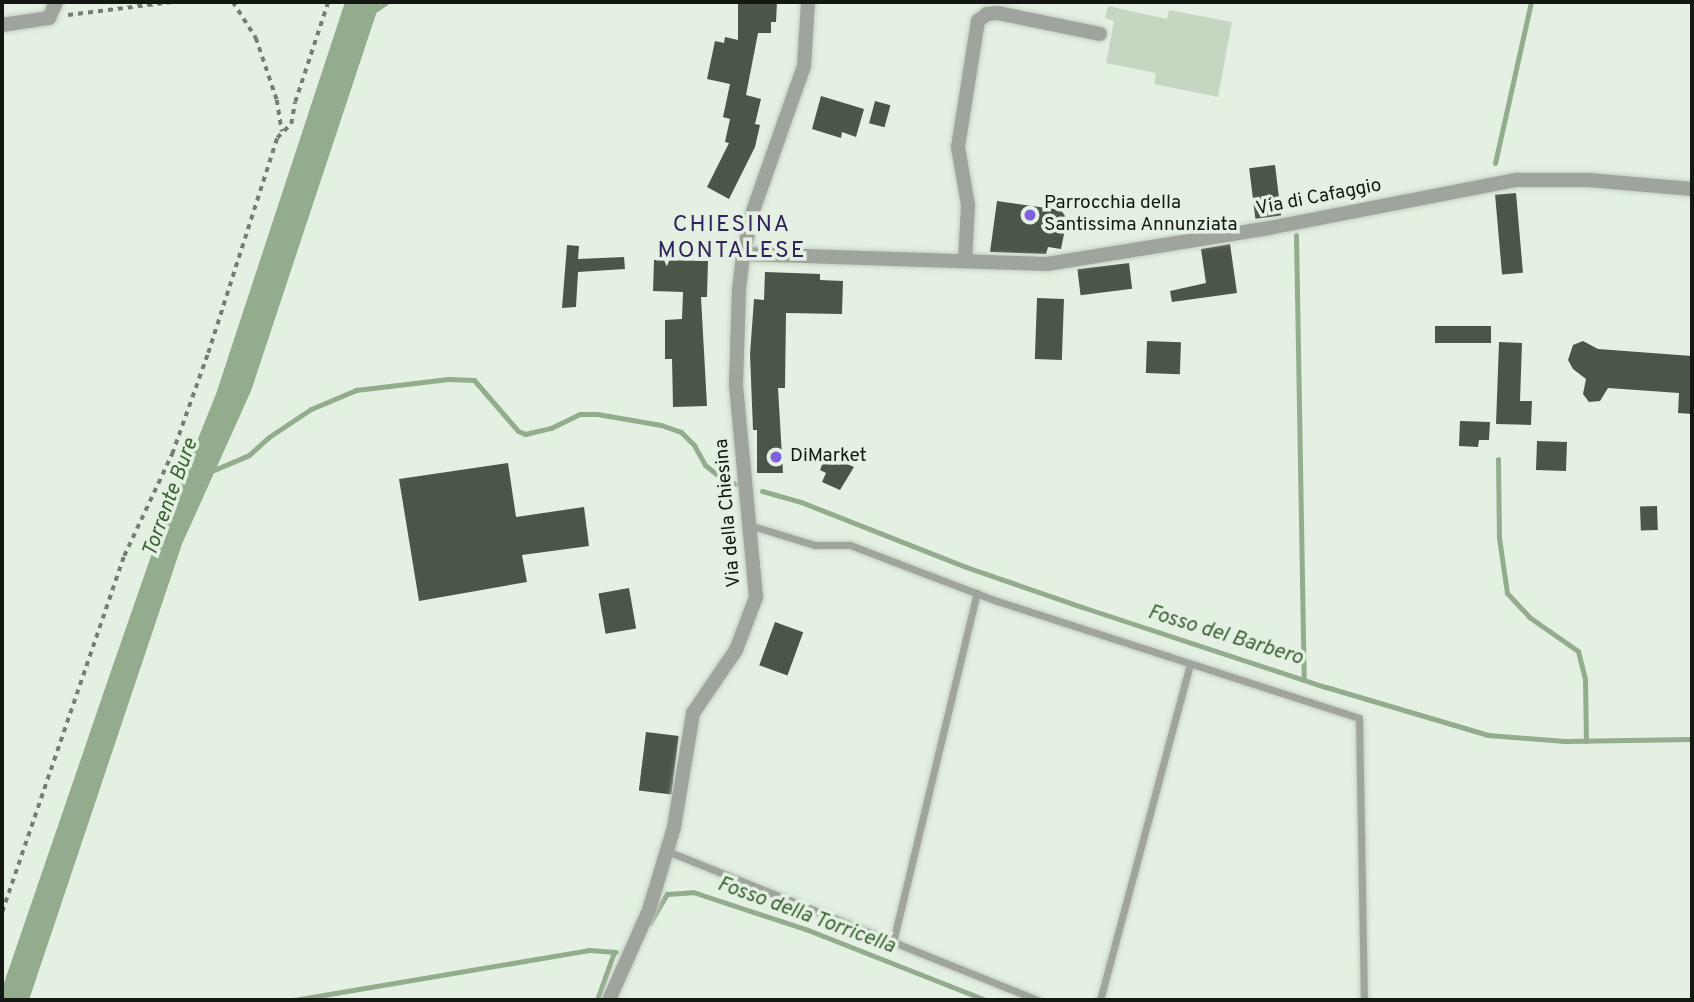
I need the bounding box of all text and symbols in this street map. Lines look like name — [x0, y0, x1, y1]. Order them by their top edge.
street label: Via di Cafaggio — [1254, 175, 1384, 221]
place label: Parrocchia della Santissima Annunziata — [1044, 193, 1238, 237]
marker: Parrocchia della Santissima Annunziata — [1022, 207, 1038, 223]
district label: CHIESINA MONTALESE — [659, 212, 805, 266]
water label: Torrente Bure — [138, 435, 204, 561]
street label: Via della Chiesina — [711, 438, 747, 588]
place label: DiMarket — [790, 446, 867, 468]
marker: DiMarket — [768, 449, 784, 465]
water label: Fosso del Barbero — [1144, 600, 1306, 672]
water label: Fosso della Torricella — [713, 872, 899, 960]

